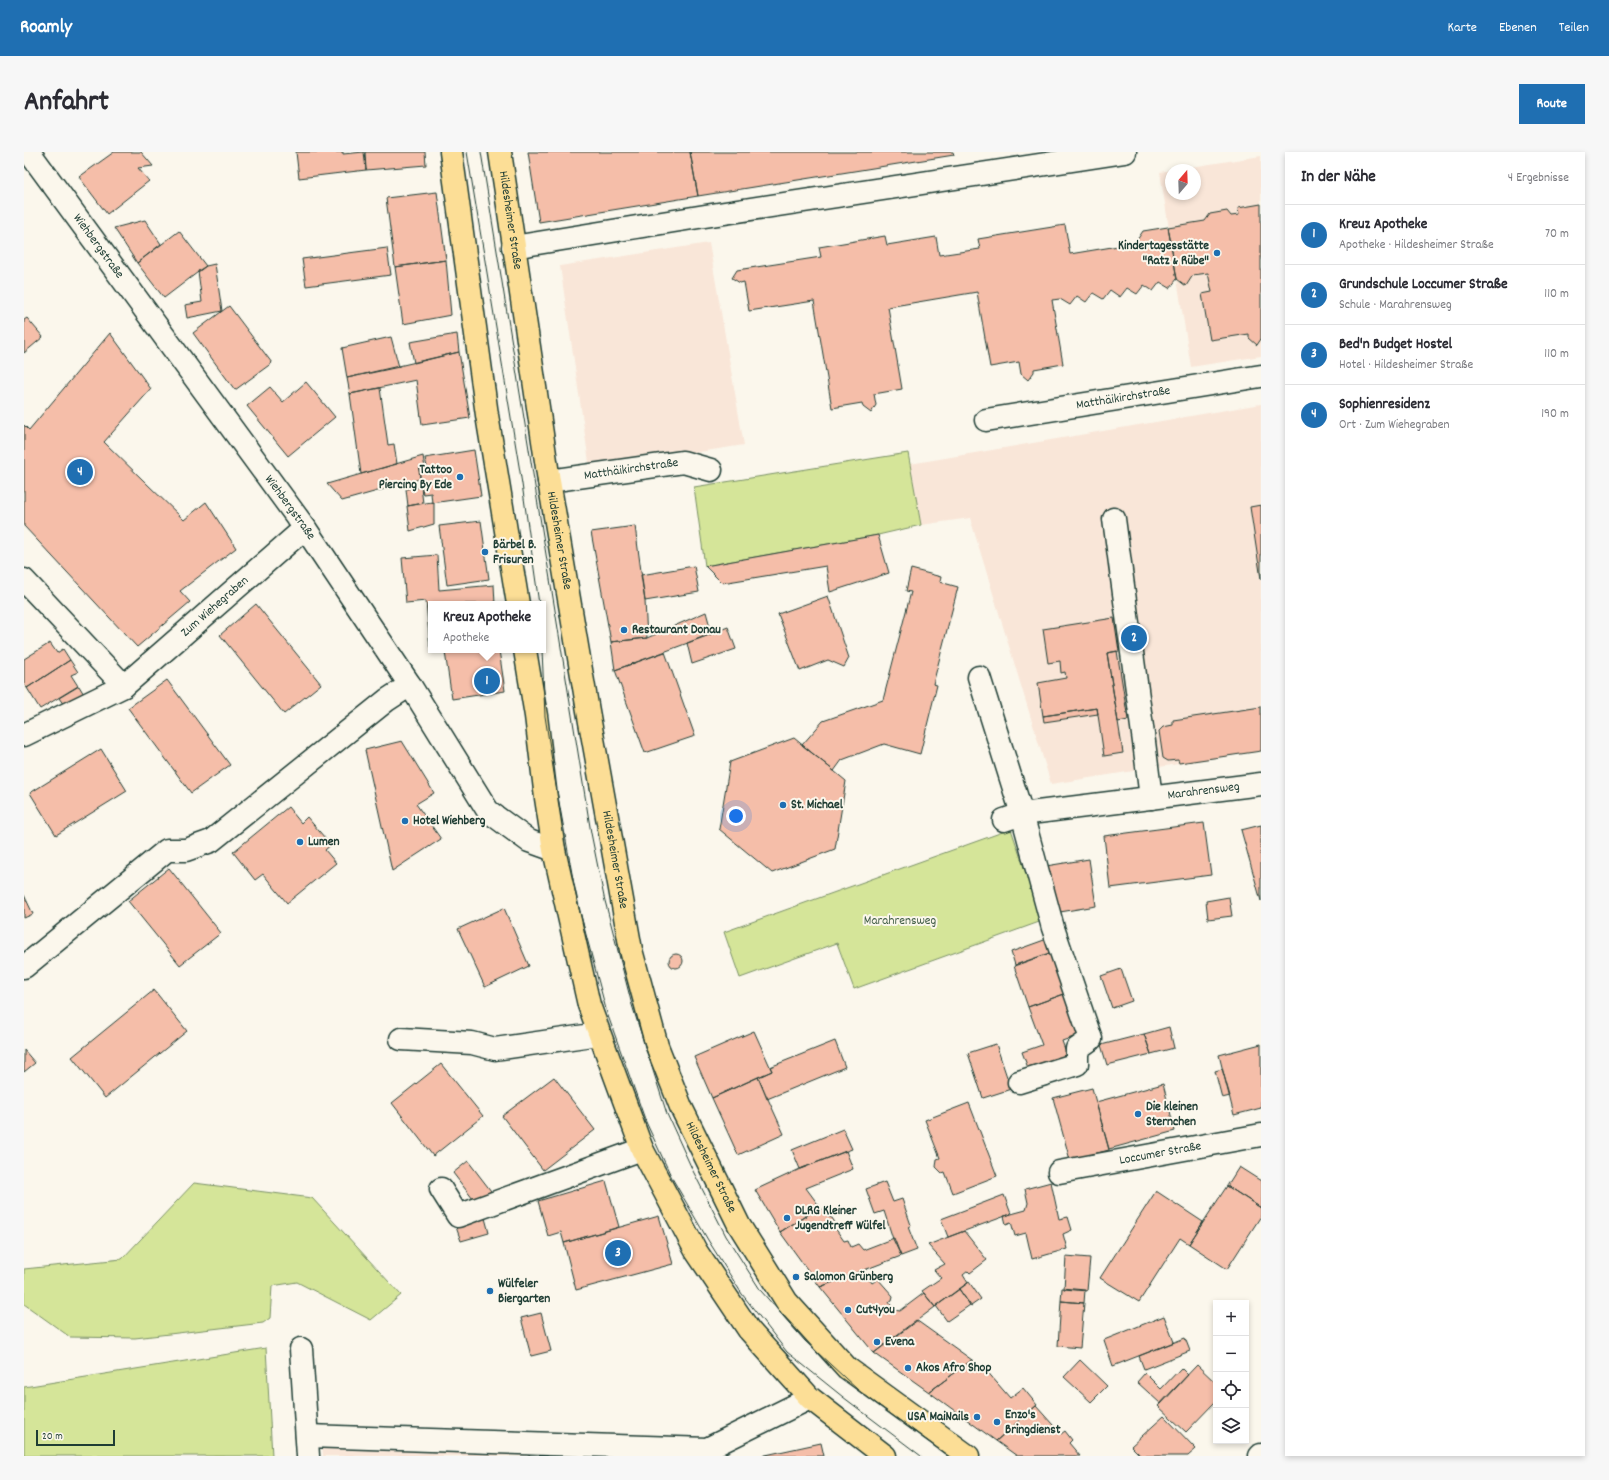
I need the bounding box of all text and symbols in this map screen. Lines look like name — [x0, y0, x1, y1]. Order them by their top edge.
text: Roamly — [20, 15, 72, 42]
text: Karte — [1447, 18, 1477, 38]
text: Ebenen — [1499, 18, 1537, 38]
text: Teilen — [1559, 18, 1589, 38]
text: Anfahrt — [24, 84, 109, 124]
button: Route — [1519, 84, 1585, 124]
north arrow — [1165, 164, 1201, 200]
text: In der Nähe — [1301, 166, 1376, 190]
text: 4 Ergebnisse — [1508, 169, 1569, 188]
street label: Hildesheimer Straße — [493, 170, 527, 271]
street label: Wiehbergstraße — [68, 210, 129, 283]
text: Kreuz Apotheke — [1339, 214, 1427, 236]
text: 1 — [1313, 225, 1315, 244]
text: 70 m — [1545, 225, 1569, 244]
text: Apotheke · Hildesheimer Straße — [1339, 236, 1494, 255]
place label: Kindertagesstätte "Ratz & Rübe" — [1118, 237, 1209, 271]
marker: Kindertagesstätte "Ratz & Rübe" — [1212, 248, 1222, 258]
text: Grundschule Loccumer Straße — [1339, 274, 1508, 296]
text: 2 — [1311, 285, 1317, 304]
text: 110 m — [1544, 285, 1569, 304]
text: Schule · Marahrensweg — [1339, 296, 1452, 315]
text: Bed'n Budget Hostel — [1339, 334, 1452, 356]
text: 3 — [1311, 345, 1317, 364]
text: 110 m — [1544, 345, 1569, 364]
text: Hotel · Hildesheimer Straße — [1339, 356, 1473, 375]
street label: Matthäikirchstraße — [1075, 381, 1172, 415]
text: Sophienresidenz — [1339, 394, 1430, 416]
text: 4 — [1311, 405, 1317, 424]
text: 190 m — [1541, 405, 1569, 424]
text: Ort · Zum Wiehegraben — [1339, 416, 1449, 435]
street label: Matthäikirchstraße — [583, 453, 680, 485]
pin: 4 — [67, 457, 93, 487]
place label: Tattoo Piercing By Ede — [379, 461, 452, 495]
street label: Wiehbergstraße — [260, 471, 320, 544]
marker: Tattoo Piercing By Ede — [455, 472, 465, 482]
street label: Hildesheimer Straße — [541, 490, 577, 591]
place label: Bärbel B. Frisuren — [493, 536, 536, 570]
marker: Bärbel B. Frisuren — [480, 547, 490, 557]
street label: Zum Wiehegraben — [177, 572, 253, 642]
popup — [428, 601, 546, 653]
text: Kreuz Apotheke — [443, 607, 531, 629]
place label: Restaurant Donau — [632, 621, 721, 640]
pin: 2 — [1121, 623, 1147, 653]
marker: Restaurant Donau — [619, 625, 629, 635]
text: Apotheke — [443, 629, 489, 648]
pin: 1 — [474, 666, 500, 696]
street label: Marahrensweg — [1166, 777, 1241, 805]
place label: St. Michael — [791, 796, 844, 815]
marker: St. Michael — [778, 800, 788, 810]
your location — [726, 806, 746, 826]
street label: Hildesheimer Straße — [597, 809, 633, 911]
place label: Hotel Wiehberg — [413, 812, 486, 831]
marker: Hotel Wiehberg — [400, 816, 410, 826]
place label: Lumen — [308, 833, 340, 852]
marker: Lumen — [295, 837, 305, 847]
park label: Marahrensweg — [864, 912, 936, 931]
place label: Die kleinen Sternchen — [1146, 1098, 1198, 1132]
marker: Die kleinen Sternchen — [1133, 1109, 1143, 1119]
street label: Hildesheimer Straße — [680, 1119, 741, 1216]
street label: Loccumer Straße — [1118, 1137, 1203, 1170]
place label: DLRG Kleiner Jugendtreff Wülfel — [795, 1202, 886, 1236]
marker: DLRG Kleiner Jugendtreff Wülfel — [782, 1213, 792, 1223]
pin: 3 — [605, 1238, 631, 1268]
place label: Salomon Grünberg — [804, 1268, 894, 1287]
marker: Salomon Grünberg — [791, 1272, 801, 1282]
place label: Wülfeler Biergarten — [498, 1275, 550, 1309]
marker: Wülfeler Biergarten — [485, 1286, 495, 1296]
map controls — [1213, 1300, 1249, 1444]
button: + — [1213, 1300, 1249, 1336]
place label: Cut4you — [856, 1301, 895, 1320]
marker: Cut4you — [843, 1305, 853, 1315]
place label: Evena — [885, 1333, 915, 1352]
button: − — [1213, 1336, 1249, 1372]
marker: Evena — [872, 1337, 882, 1347]
place label: Akos Afro Shop — [916, 1359, 991, 1378]
marker: Akos Afro Shop — [903, 1363, 913, 1373]
button: locate — [1213, 1372, 1249, 1408]
place label: Enzo's Bringdienst — [1005, 1406, 1061, 1440]
place label: USA MaiNails — [907, 1408, 970, 1427]
button: layers — [1213, 1408, 1249, 1444]
marker: USA MaiNails — [972, 1412, 982, 1422]
marker: Enzo's Bringdienst — [992, 1417, 1002, 1427]
scale bar — [36, 1428, 115, 1447]
text: 20 m — [42, 1429, 63, 1445]

